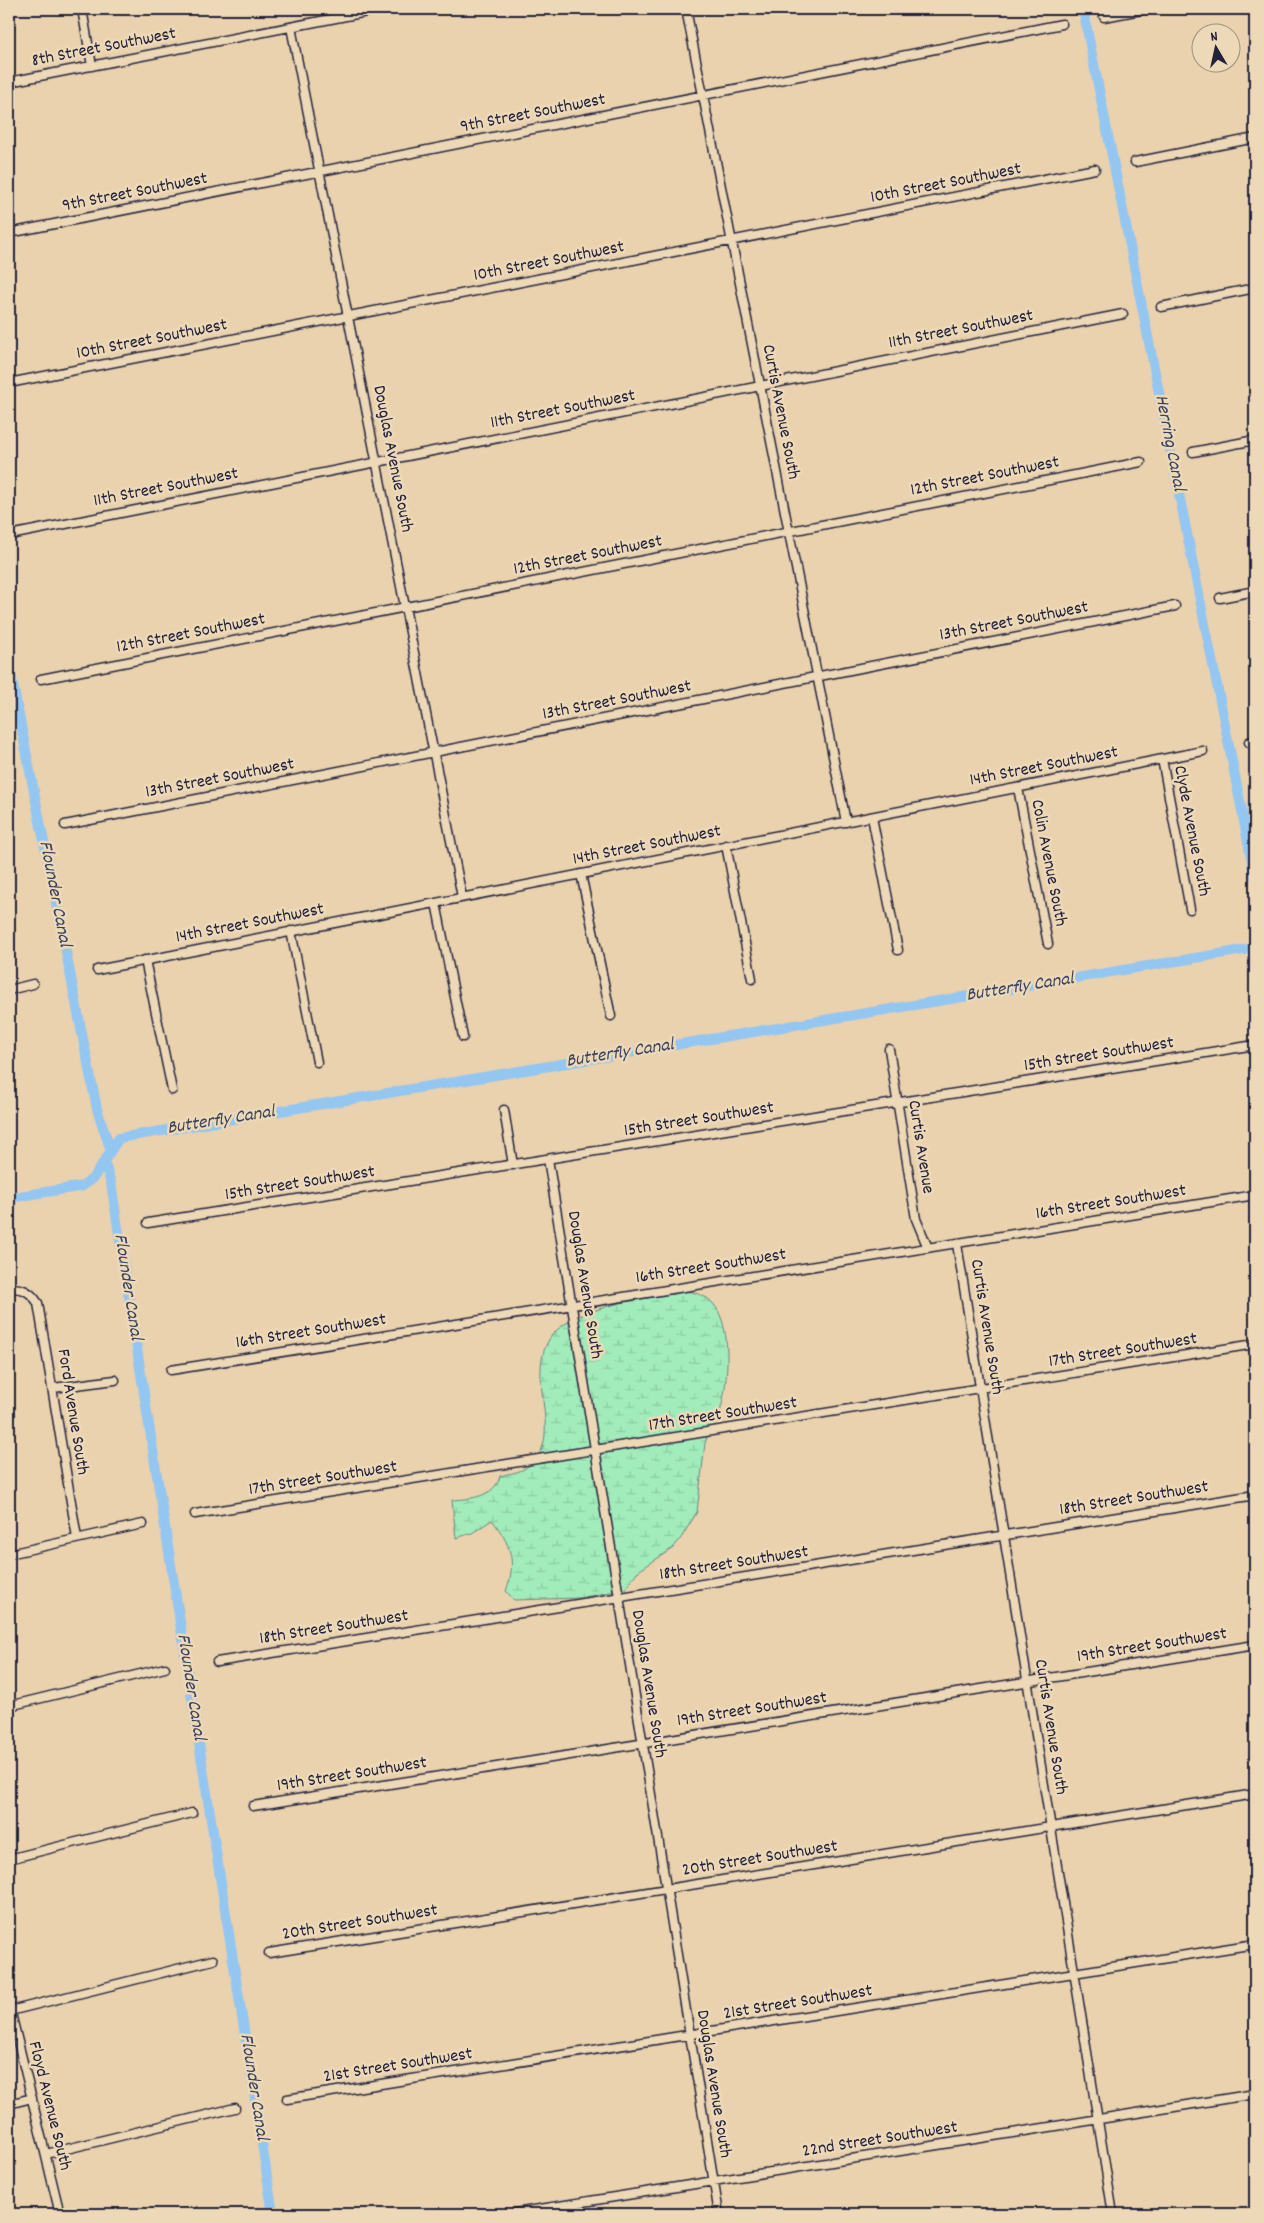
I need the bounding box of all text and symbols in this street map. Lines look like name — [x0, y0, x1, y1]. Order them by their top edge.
street label: 8th Street Southwest — [30, 22, 179, 74]
north arrow — [1192, 22, 1242, 72]
text: N — [1209, 27, 1219, 48]
street label: 9th Street Southwest — [458, 88, 608, 140]
street label: 10th Street Southwest — [869, 157, 1024, 211]
street label: 9th Street Southwest — [60, 167, 210, 219]
street label: 10th Street Southwest — [472, 235, 627, 289]
street label: 11th Street Southwest — [886, 304, 1036, 356]
street label: 10th Street Southwest — [75, 313, 230, 367]
street label: Curtis Avenue South — [755, 342, 805, 482]
street label: Douglas Avenue South — [365, 383, 419, 535]
street label: 11th Street Southwest — [488, 384, 638, 436]
water label: Herring Canal — [1146, 393, 1192, 495]
street label: 12th Street Southwest — [908, 450, 1062, 504]
street label: 11th Street Southwest — [91, 462, 241, 514]
street label: 12th Street Southwest — [511, 529, 665, 583]
street label: 13th Street Southwest — [937, 595, 1091, 649]
street label: 12th Street Southwest — [114, 607, 268, 661]
street label: 13th Street Southwest — [540, 674, 694, 728]
street label: 14th Street Southwest — [968, 740, 1121, 794]
street label: 13th Street Southwest — [143, 752, 297, 806]
street label: Clyde Avenue South — [1166, 763, 1216, 899]
street label: Colin Avenue South — [1023, 797, 1073, 929]
street label: 14th Street Southwest — [571, 819, 724, 873]
water label: Flounder Canal — [30, 839, 78, 951]
street label: 14th Street Southwest — [174, 897, 327, 951]
water label: Butterfly Canal — [964, 966, 1077, 1010]
street label: 15th Street Southwest — [1022, 1031, 1176, 1079]
water label: Butterfly Canal — [564, 1032, 677, 1076]
street label: 15th Street Southwest — [622, 1096, 776, 1144]
water label: Butterfly Canal — [165, 1099, 278, 1143]
street label: Curtis Avenue — [900, 1099, 940, 1196]
street label: 15th Street Southwest — [223, 1160, 377, 1208]
street label: 16th Street Southwest — [1034, 1179, 1188, 1227]
street label: Douglas Avenue South — [560, 1209, 608, 1361]
water label: Flounder Canal — [105, 1232, 149, 1344]
street label: 16th Street Southwest — [634, 1243, 788, 1291]
street label: Curtis Avenue South — [963, 1257, 1009, 1397]
street label: 16th Street Southwest — [234, 1308, 388, 1356]
street label: 17th Street Southwest — [1047, 1327, 1199, 1375]
street label: Ford Avenue South — [50, 1347, 94, 1477]
street label: 17th Street Southwest — [647, 1391, 799, 1439]
street label: 17th Street Southwest — [247, 1455, 399, 1503]
street label: 18th Street Southwest — [1058, 1475, 1211, 1523]
street label: 18th Street Southwest — [658, 1540, 811, 1588]
street label: 18th Street Southwest — [258, 1604, 411, 1652]
street label: Douglas Avenue South — [624, 1608, 672, 1760]
street label: 19th Street Southwest — [1075, 1622, 1229, 1670]
water label: Flounder Canal — [168, 1632, 212, 1744]
street label: Curtis Avenue South — [1027, 1657, 1073, 1797]
street label: 19th Street Southwest — [675, 1686, 829, 1734]
street label: 19th Street Southwest — [275, 1751, 429, 1799]
street label: 20th Street Southwest — [681, 1834, 840, 1884]
street label: 20th Street Southwest — [281, 1898, 440, 1948]
street label: 21st Street Southwest — [722, 1979, 875, 2027]
street label: Douglas Avenue South — [689, 2008, 737, 2160]
water label: Flounder Canal — [231, 2032, 275, 2144]
street label: Floyd Avenue South — [21, 2039, 77, 2173]
street label: 21st Street Southwest — [322, 2042, 475, 2090]
street label: 22nd Street Southwest — [801, 2115, 960, 2165]

